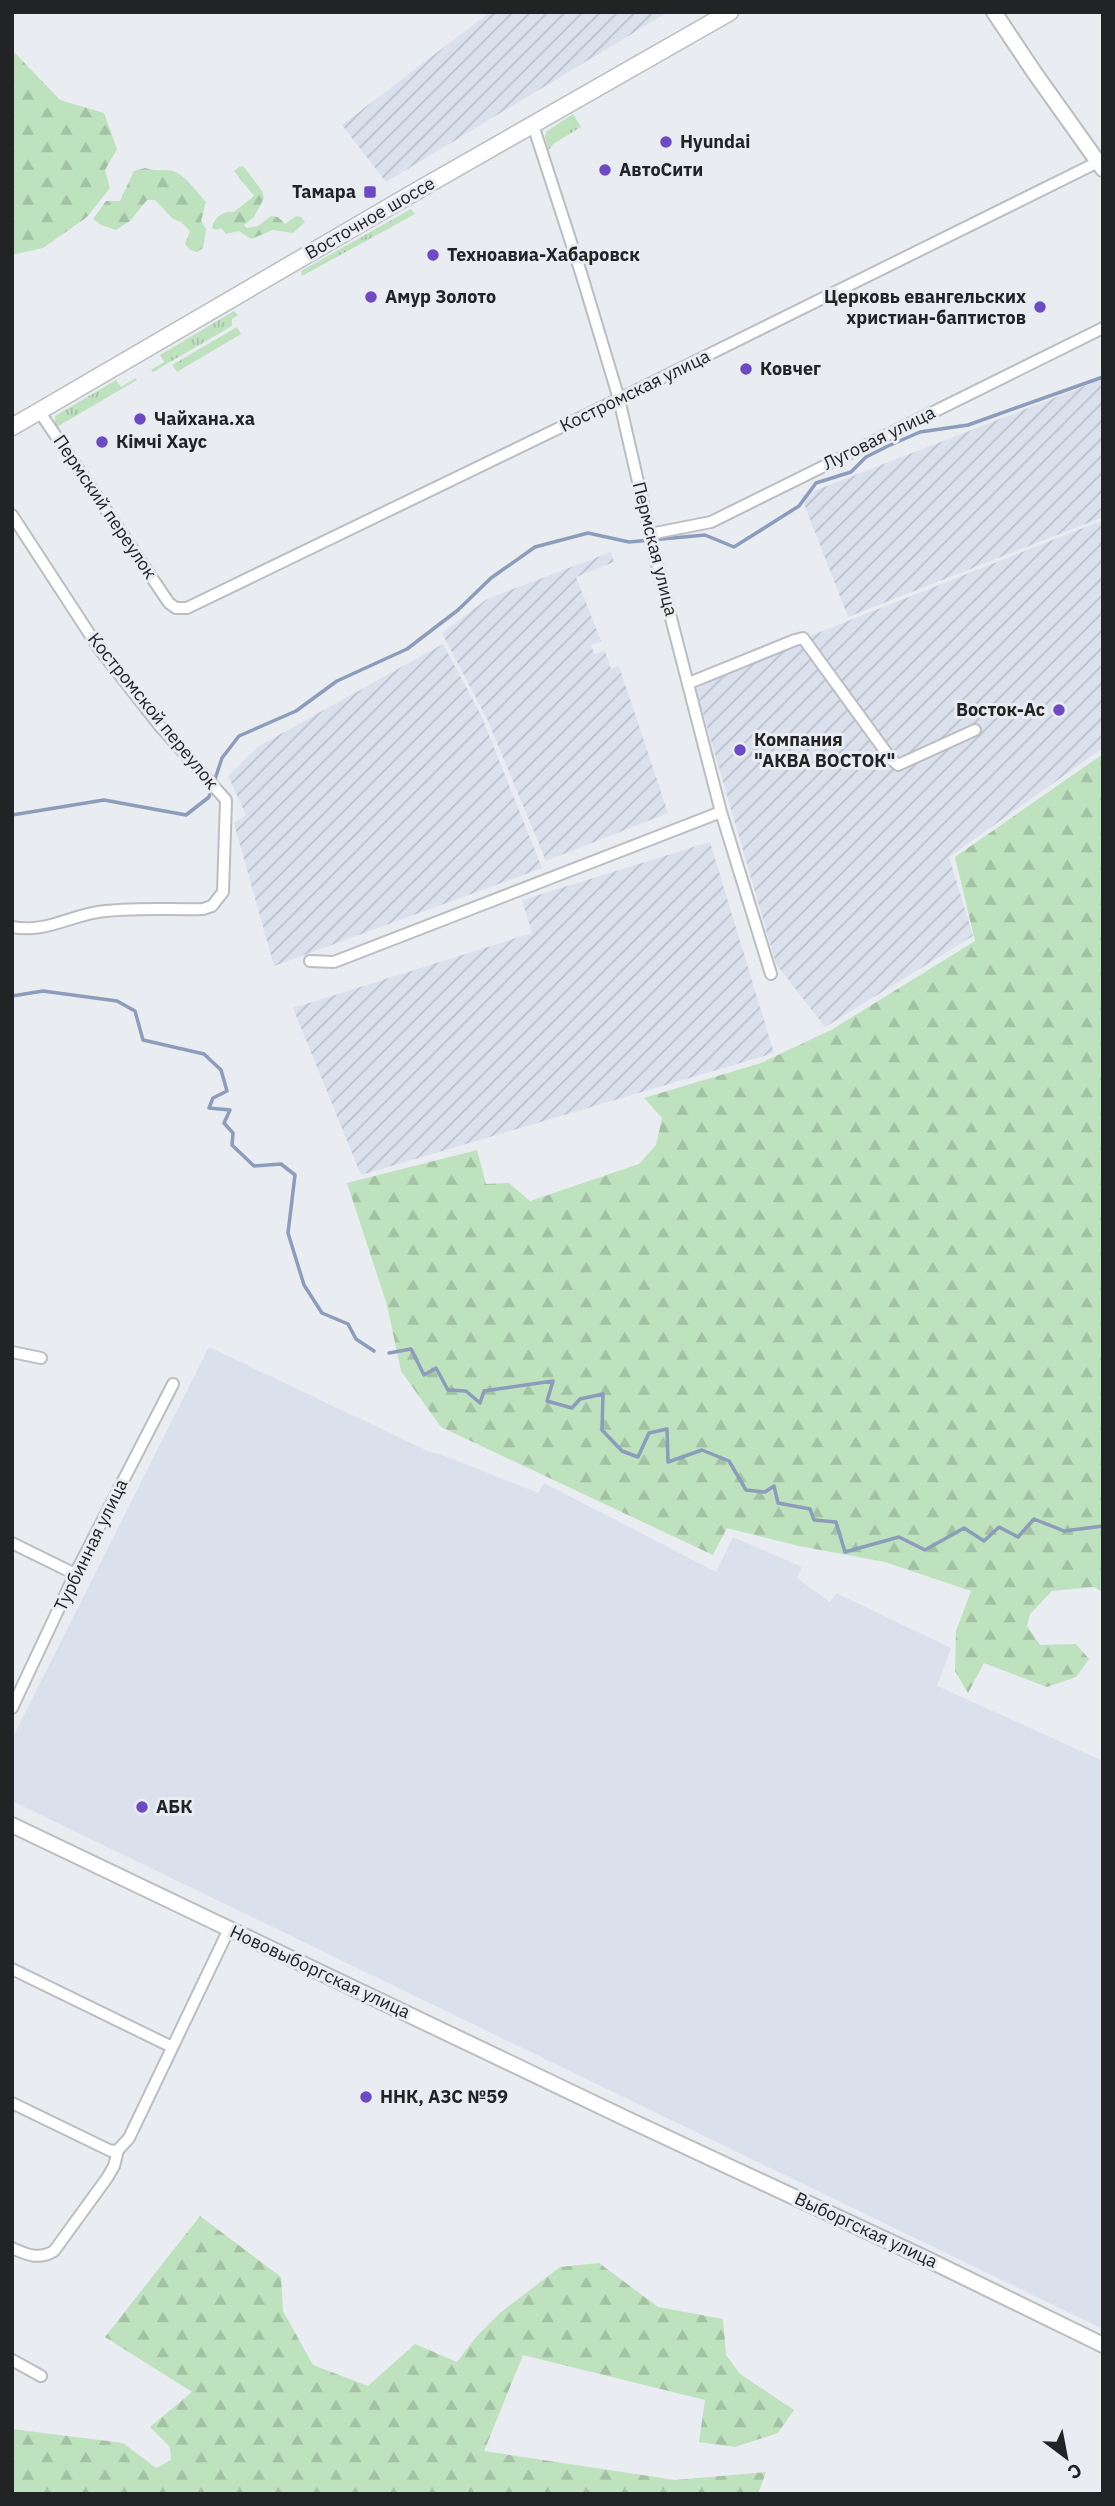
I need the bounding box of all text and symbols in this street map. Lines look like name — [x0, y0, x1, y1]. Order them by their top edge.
place label: Hyundai — [680, 130, 750, 153]
marker: Hyundai — [658, 134, 674, 150]
place label: АвтоСити — [619, 158, 703, 181]
marker: АвтоСити — [597, 162, 613, 178]
street label: Восточное шоссе — [301, 171, 439, 264]
place label: Тамара — [292, 180, 356, 203]
marker: Тамара — [362, 184, 378, 200]
place label: Техноавиа-Хабаровск — [447, 243, 640, 266]
marker: Техноавиа-Хабаровск — [425, 247, 441, 263]
place label: Амур Золото — [385, 285, 496, 308]
place label: Церковь евангельских христиан-баптистов — [824, 285, 1026, 329]
marker: Амур Золото — [363, 289, 379, 305]
marker: Церковь евангельских христиан-баптистов — [1032, 299, 1048, 315]
street label: Костромская улица — [556, 344, 714, 437]
place label: Ковчег — [760, 357, 821, 380]
marker: Ковчег — [738, 361, 754, 377]
street label: Луговая улица — [819, 400, 939, 475]
place label: Чайхана.ха — [154, 407, 255, 430]
marker: Чайхана.ха — [132, 411, 148, 427]
street label: Пермский переулок — [49, 430, 162, 583]
place label: Кiмчi Хаус — [116, 430, 207, 453]
marker: Кiмчi Хаус — [94, 434, 110, 450]
street label: Пермская улица — [628, 479, 683, 619]
street label: Костромской переулок — [83, 628, 224, 794]
place label: Восток-Ас — [956, 698, 1045, 721]
marker: Восток-Ас — [1051, 702, 1067, 718]
place label: Компания "АКВА ВОСТОК" — [754, 728, 895, 772]
marker: Компания "АКВА ВОСТОК" — [732, 742, 748, 758]
street label: Турбинная улица — [49, 1475, 133, 1615]
place label: АБК — [156, 1795, 192, 1818]
marker: АБК — [134, 1799, 150, 1815]
street label: Нововыборгская улица — [226, 1920, 414, 2024]
place label: ННК, АЗС №59 — [380, 2085, 508, 2108]
marker: ННК, АЗС №59 — [358, 2089, 374, 2105]
street label: Выборгская улица — [791, 2186, 942, 2273]
north arrow — [1031, 2422, 1101, 2492]
text: С — [1063, 2458, 1087, 2485]

